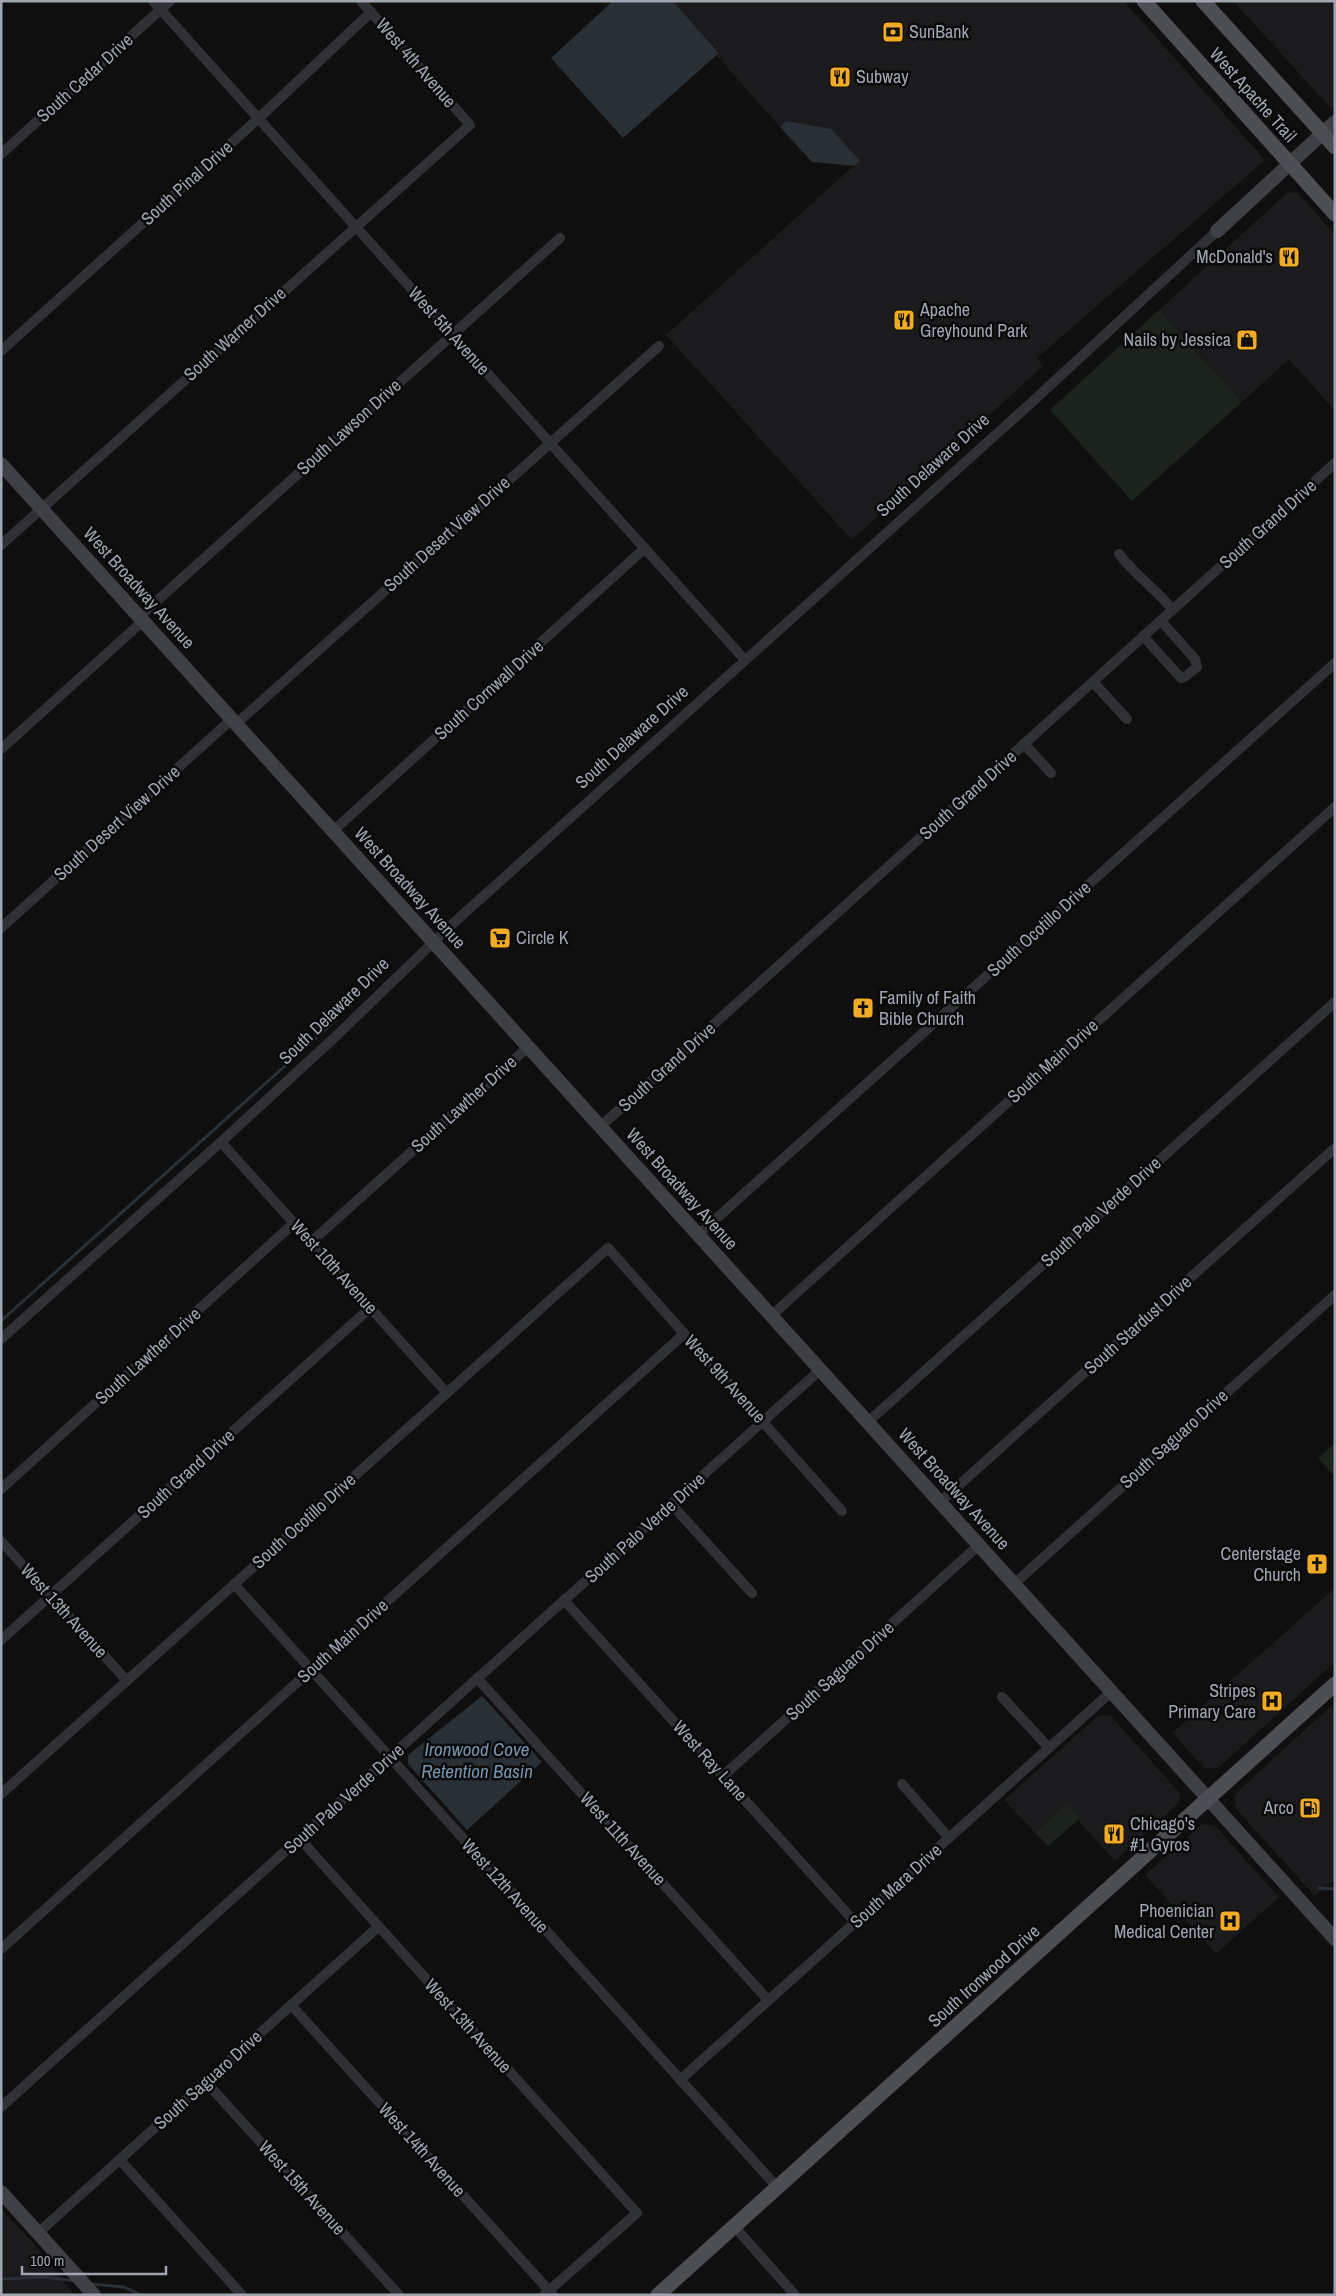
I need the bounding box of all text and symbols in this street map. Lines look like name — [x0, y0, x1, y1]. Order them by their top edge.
street label: West 4th Avenue — [370, 13, 462, 113]
place label: SunBank — [909, 19, 970, 44]
bank icon: SunBank — [881, 20, 905, 44]
street label: South Cedar Drive — [31, 27, 138, 128]
street label: West Apache Trail — [1204, 42, 1303, 147]
place label: Subway — [856, 64, 909, 89]
restaurant icon: Subway — [828, 65, 852, 89]
street label: South Pinal Drive — [135, 135, 238, 231]
place label: McDonald's — [1196, 244, 1273, 269]
restaurant icon: McDonald's — [1277, 245, 1301, 269]
street label: South Warner Drive — [178, 281, 291, 386]
street label: West 5th Avenue — [403, 281, 496, 380]
place label: Apache Greyhound Park — [919, 297, 1028, 343]
restaurant icon: Apache Greyhound Park — [892, 308, 916, 332]
place label: Nails by Jessica — [1124, 327, 1231, 352]
shop icon: Nails by Jessica — [1235, 328, 1259, 352]
street label: South Lawson Drive — [291, 373, 406, 480]
street label: South Delaware Drive — [871, 407, 995, 522]
street label: South Desert View Drive — [378, 470, 515, 597]
street label: South Grand Drive — [1214, 473, 1322, 574]
street label: West Broadway Avenue — [78, 521, 201, 654]
street label: South Cornwall Drive — [428, 634, 549, 746]
street label: South Delaware Drive — [570, 679, 694, 794]
street label: South Grand Drive — [914, 744, 1022, 845]
street label: South Desert View Drive — [48, 759, 185, 886]
street label: West Broadway Avenue — [349, 821, 472, 954]
street label: South Ocotillo Drive — [981, 875, 1096, 982]
place label: Circle K — [516, 925, 569, 950]
supermarket icon: Circle K — [488, 926, 512, 950]
street label: South Delaware Drive — [273, 951, 394, 1070]
place label: Family of Faith Bible Church — [879, 985, 976, 1031]
church icon: Family of Faith Bible Church — [851, 996, 875, 1020]
street label: South Main Drive — [1002, 1013, 1104, 1108]
street label: South Grand Drive — [613, 1016, 721, 1117]
street label: South Lawther Drive — [405, 1049, 522, 1158]
street label: West Broadway Avenue — [621, 1122, 744, 1255]
street label: South Palo Verde Drive — [1035, 1151, 1166, 1273]
street label: West 10th Avenue — [285, 1214, 384, 1319]
street label: South Stardust Drive — [1078, 1269, 1197, 1380]
street label: South Lawther Drive — [89, 1301, 206, 1410]
street label: West 9th Avenue — [679, 1329, 772, 1428]
street label: South Saguaro Drive — [1114, 1383, 1233, 1494]
street label: West Broadway Avenue — [893, 1422, 1016, 1555]
street label: South Grand Drive — [132, 1423, 240, 1524]
street label: South Ocotillo Drive — [246, 1467, 361, 1574]
street label: South Palo Verde Drive — [579, 1467, 710, 1589]
place label: Centerstage Church — [1221, 1541, 1301, 1587]
church icon: Centerstage Church — [1305, 1552, 1329, 1576]
street label: West 13th Avenue — [15, 1558, 114, 1663]
street label: South Main Drive — [292, 1593, 394, 1688]
street label: South Saguaro Drive — [780, 1615, 899, 1726]
place label: Stripes Primary Care — [1168, 1678, 1256, 1724]
hospital icon: Stripes Primary Care — [1260, 1689, 1284, 1713]
street label: West Ray Lane — [667, 1715, 753, 1806]
water label: Ironwood Cove Retention Basin — [421, 1736, 533, 1784]
street label: South Palo Verde Drive — [278, 1738, 409, 1860]
street label: West 11th Avenue — [575, 1786, 672, 1891]
place label: Arco — [1263, 1795, 1294, 1820]
fuel station icon: Arco — [1298, 1796, 1322, 1820]
place label: Chicago's #1 Gyros — [1130, 1811, 1195, 1857]
restaurant icon: Chicago's #1 Gyros — [1102, 1822, 1126, 1846]
street label: West 12th Avenue — [456, 1833, 555, 1938]
street label: South Mara Drive — [844, 1838, 947, 1934]
place label: Phoenician Medical Center — [1114, 1898, 1214, 1944]
hospital icon: Phoenician Medical Center — [1218, 1909, 1242, 1933]
street label: South Ironwood Drive — [922, 1919, 1045, 2033]
street label: West 13th Avenue — [419, 1973, 518, 2078]
street label: South Saguaro Drive — [148, 2024, 267, 2135]
street label: West 14th Avenue — [373, 2097, 472, 2202]
street label: West 15th Avenue — [253, 2135, 352, 2240]
scale bar — [22, 2244, 166, 2276]
text: 100 m — [30, 2250, 64, 2271]

